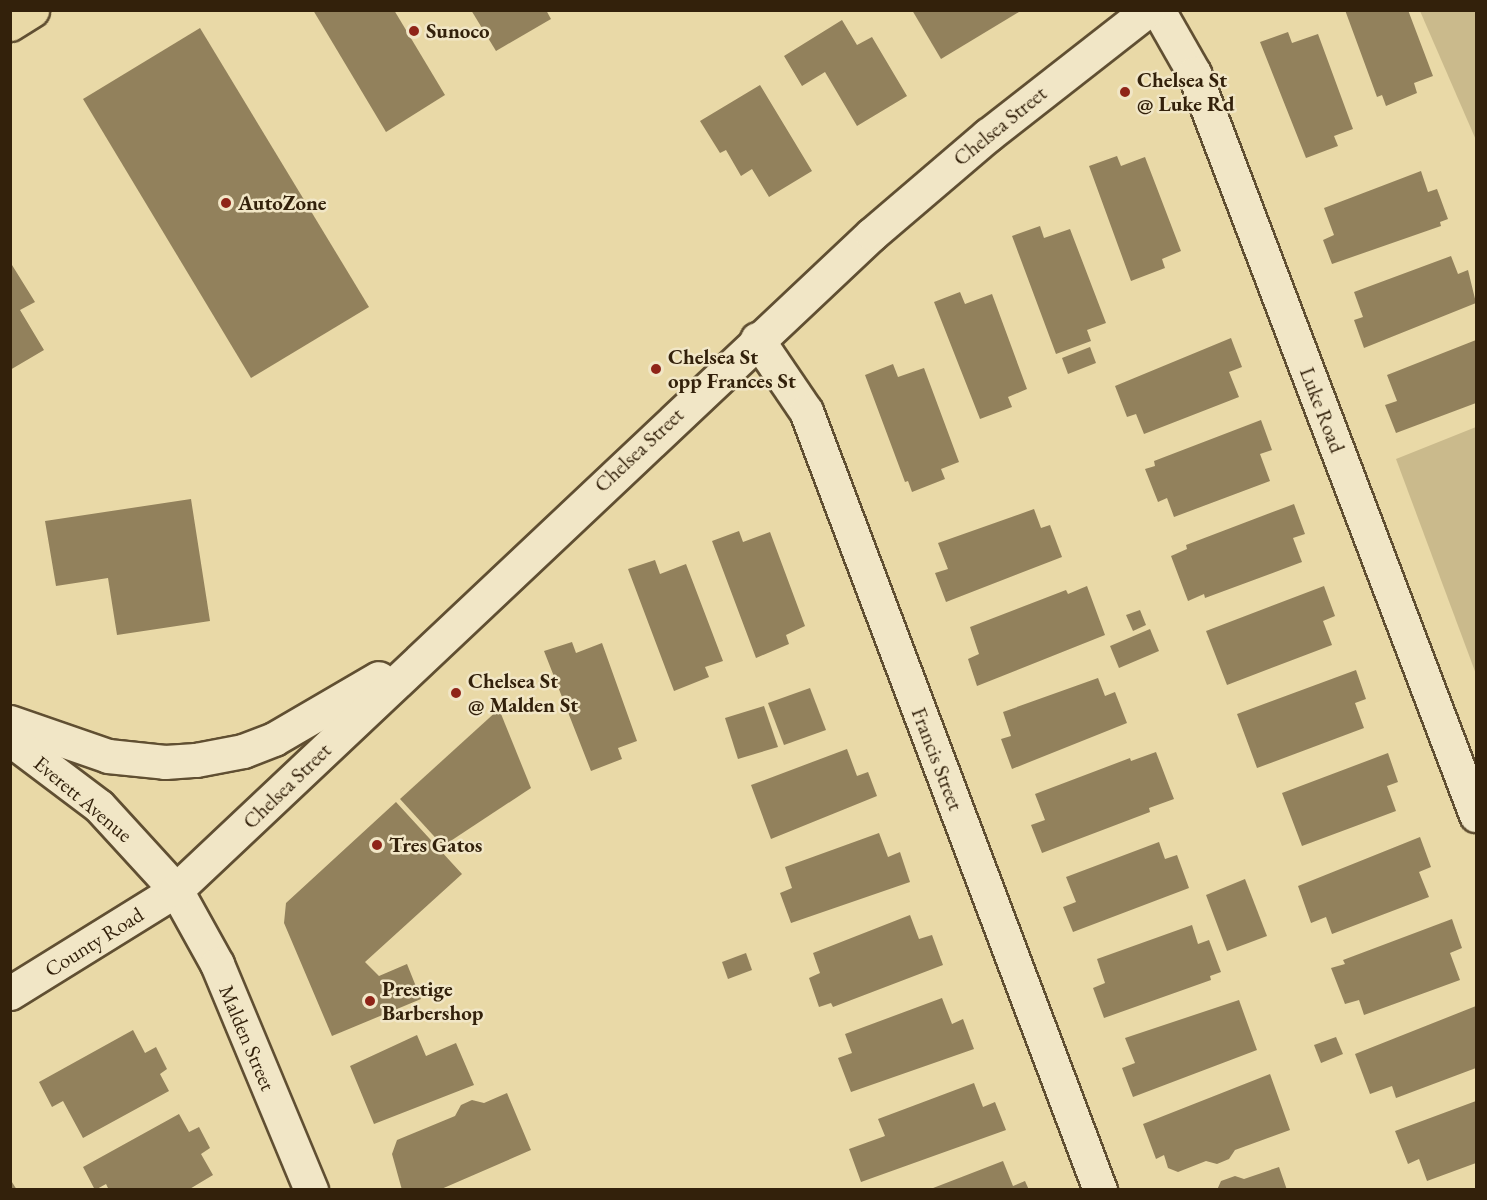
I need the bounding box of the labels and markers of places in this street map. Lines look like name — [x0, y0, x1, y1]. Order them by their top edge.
place label: Sunoco — [426, 18, 490, 44]
marker: Sunoco — [407, 24, 421, 38]
place label: Chelsea St @ Luke Rd — [1137, 67, 1235, 117]
marker: Chelsea St @ Luke Rd — [1118, 85, 1132, 99]
place label: AutoZone — [238, 190, 327, 216]
marker: AutoZone — [219, 196, 233, 210]
place label: Chelsea St opp Frances St — [668, 344, 796, 394]
marker: Chelsea St opp Frances St — [649, 362, 663, 376]
place label: Chelsea St @ Malden St — [468, 668, 578, 718]
marker: Chelsea St @ Malden St — [449, 686, 463, 700]
place label: Tres Gatos — [389, 832, 482, 858]
marker: Tres Gatos — [370, 838, 384, 852]
place label: Prestige Barbershop — [382, 976, 483, 1026]
marker: Prestige Barbershop — [363, 994, 377, 1008]

